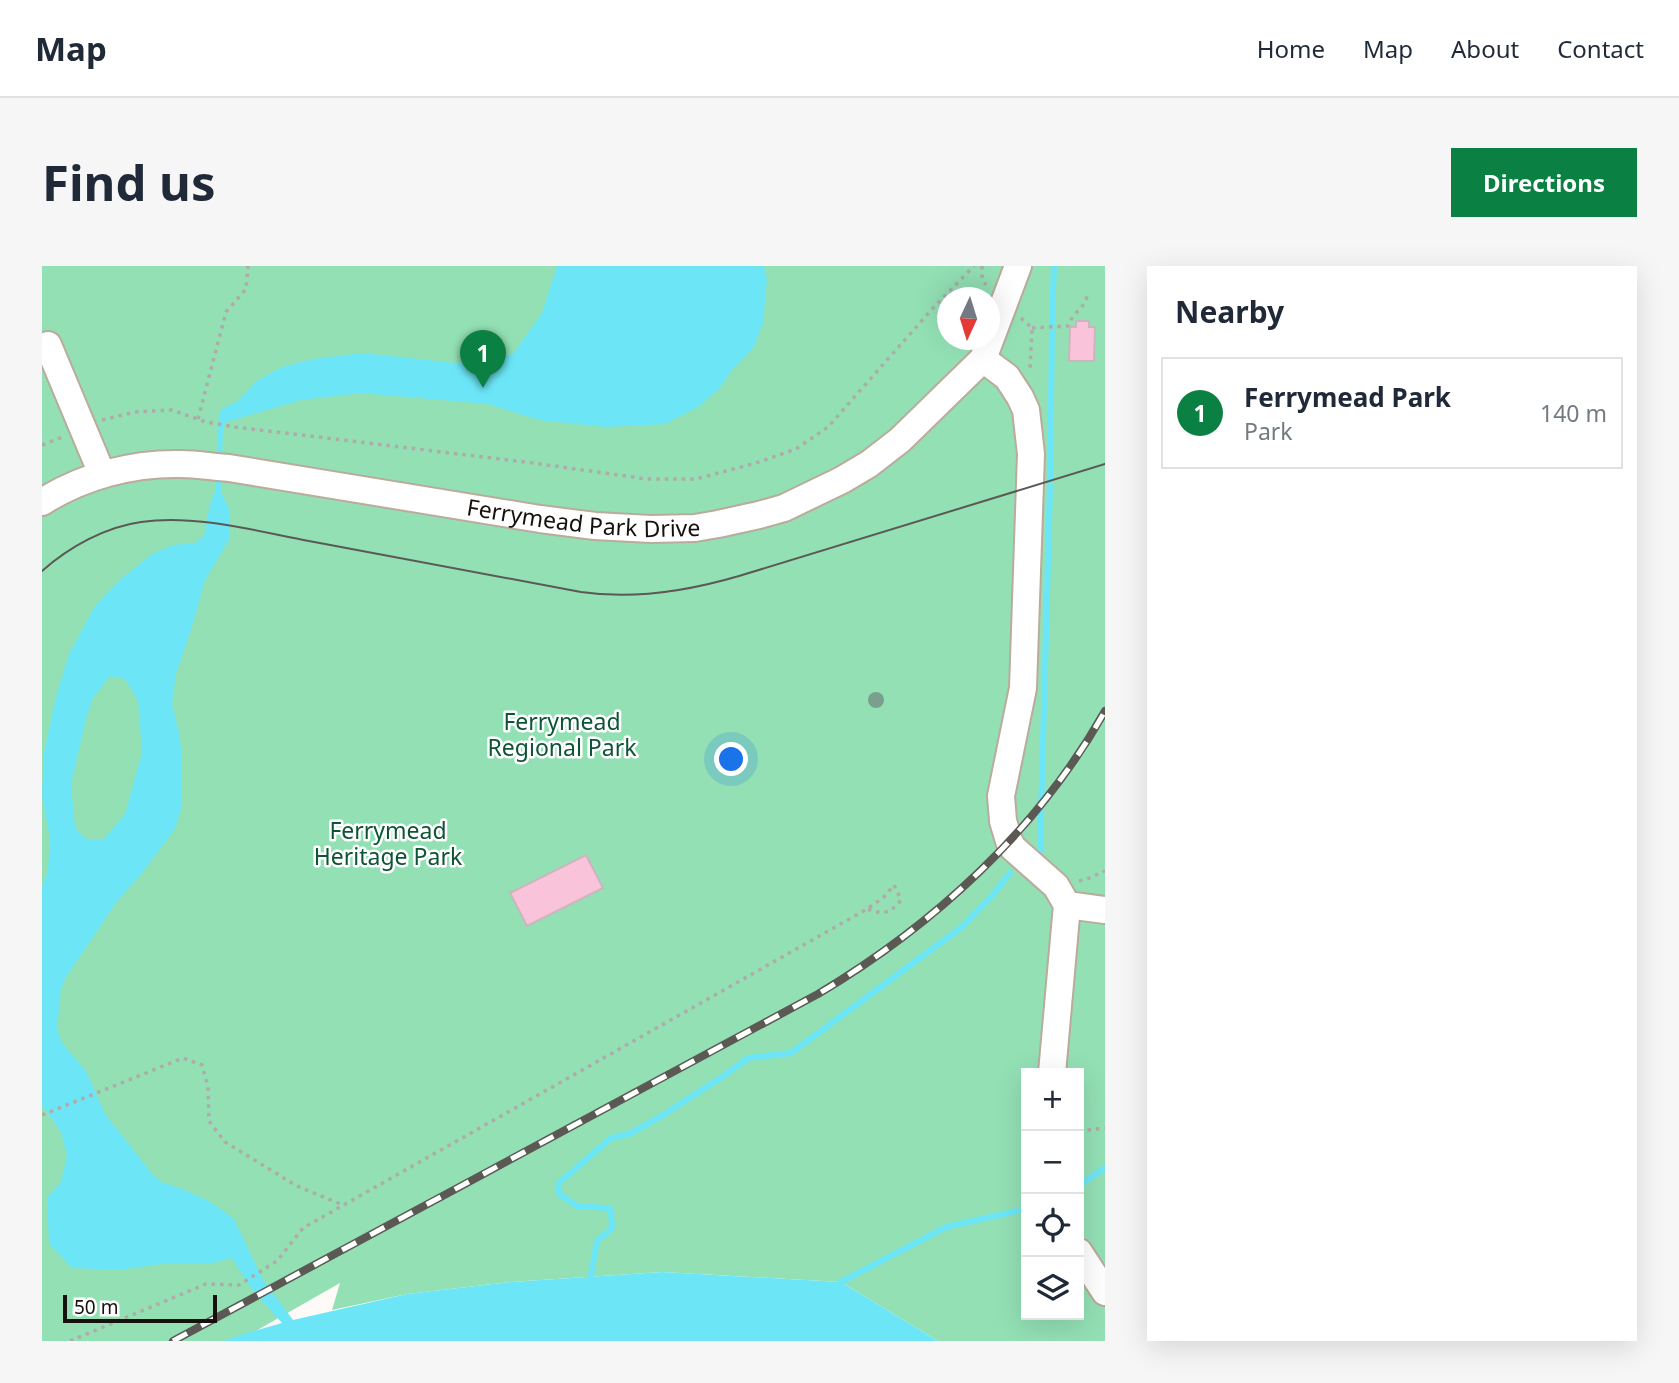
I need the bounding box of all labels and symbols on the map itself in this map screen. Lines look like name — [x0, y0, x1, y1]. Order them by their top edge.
north arrow — [937, 287, 1000, 350]
pin: 1 — [460, 330, 506, 388]
street label: Ferrymead Park Drive — [465, 490, 701, 544]
park label: Ferrymead Regional Park — [488, 705, 637, 763]
your location — [714, 742, 748, 776]
park label: Ferrymead Heritage Park — [314, 814, 463, 872]
scale bar — [63, 1292, 217, 1324]

